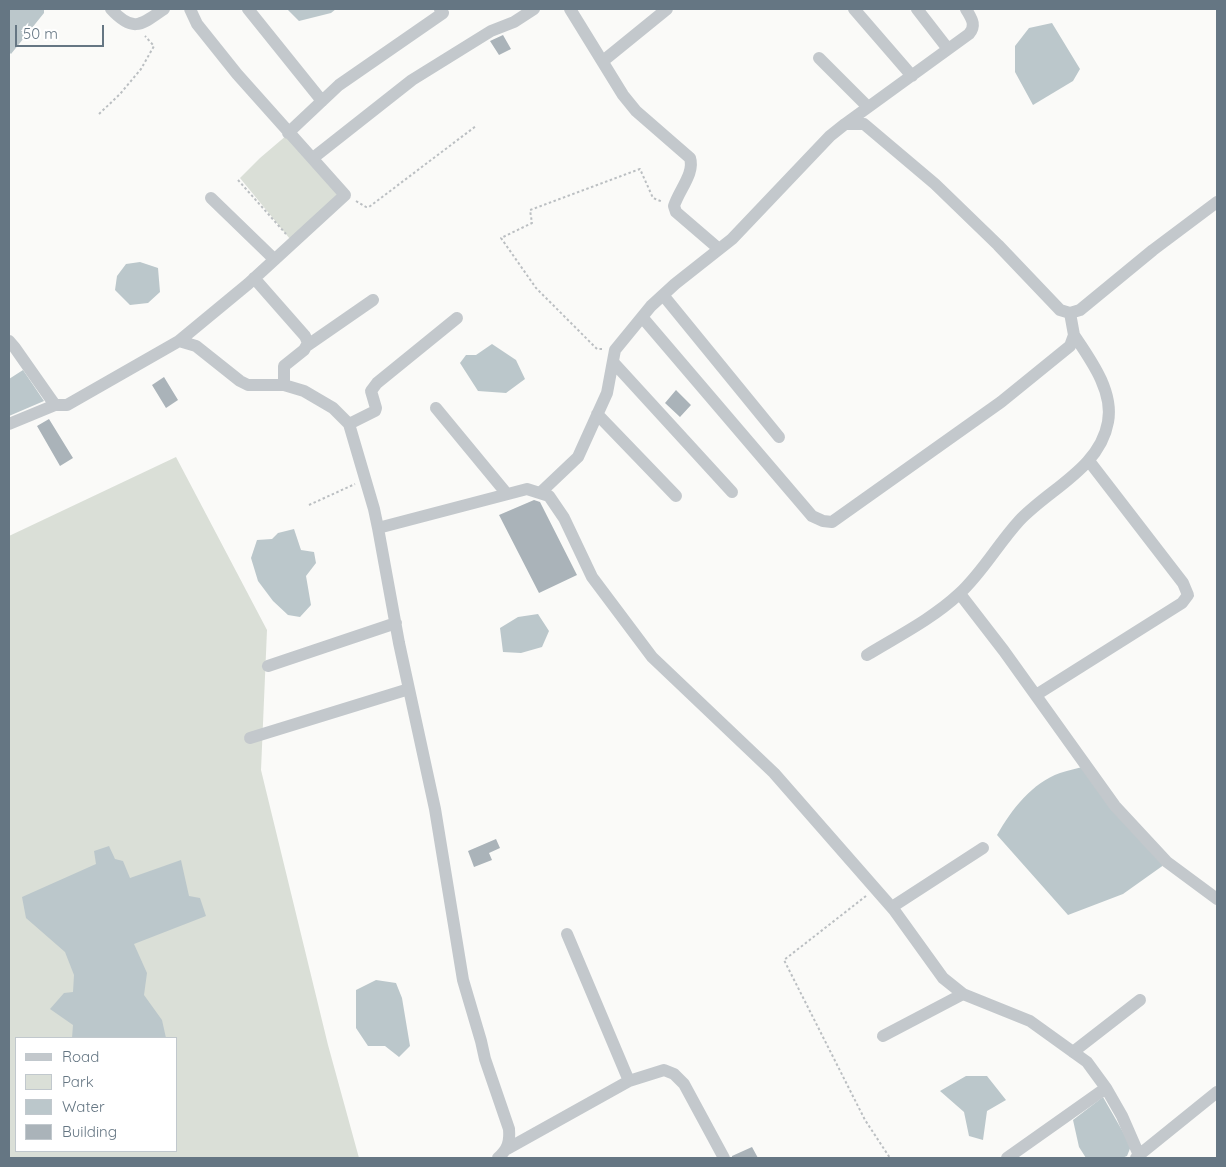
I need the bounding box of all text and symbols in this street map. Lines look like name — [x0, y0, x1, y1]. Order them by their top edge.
scale bar — [18, 15, 106, 47]
text: 50 m — [23, 24, 58, 43]
legend — [15, 1037, 178, 1152]
text: Road — [62, 1047, 99, 1066]
text: Park — [62, 1072, 94, 1091]
text: Water — [62, 1097, 105, 1116]
text: Building — [62, 1122, 117, 1141]

